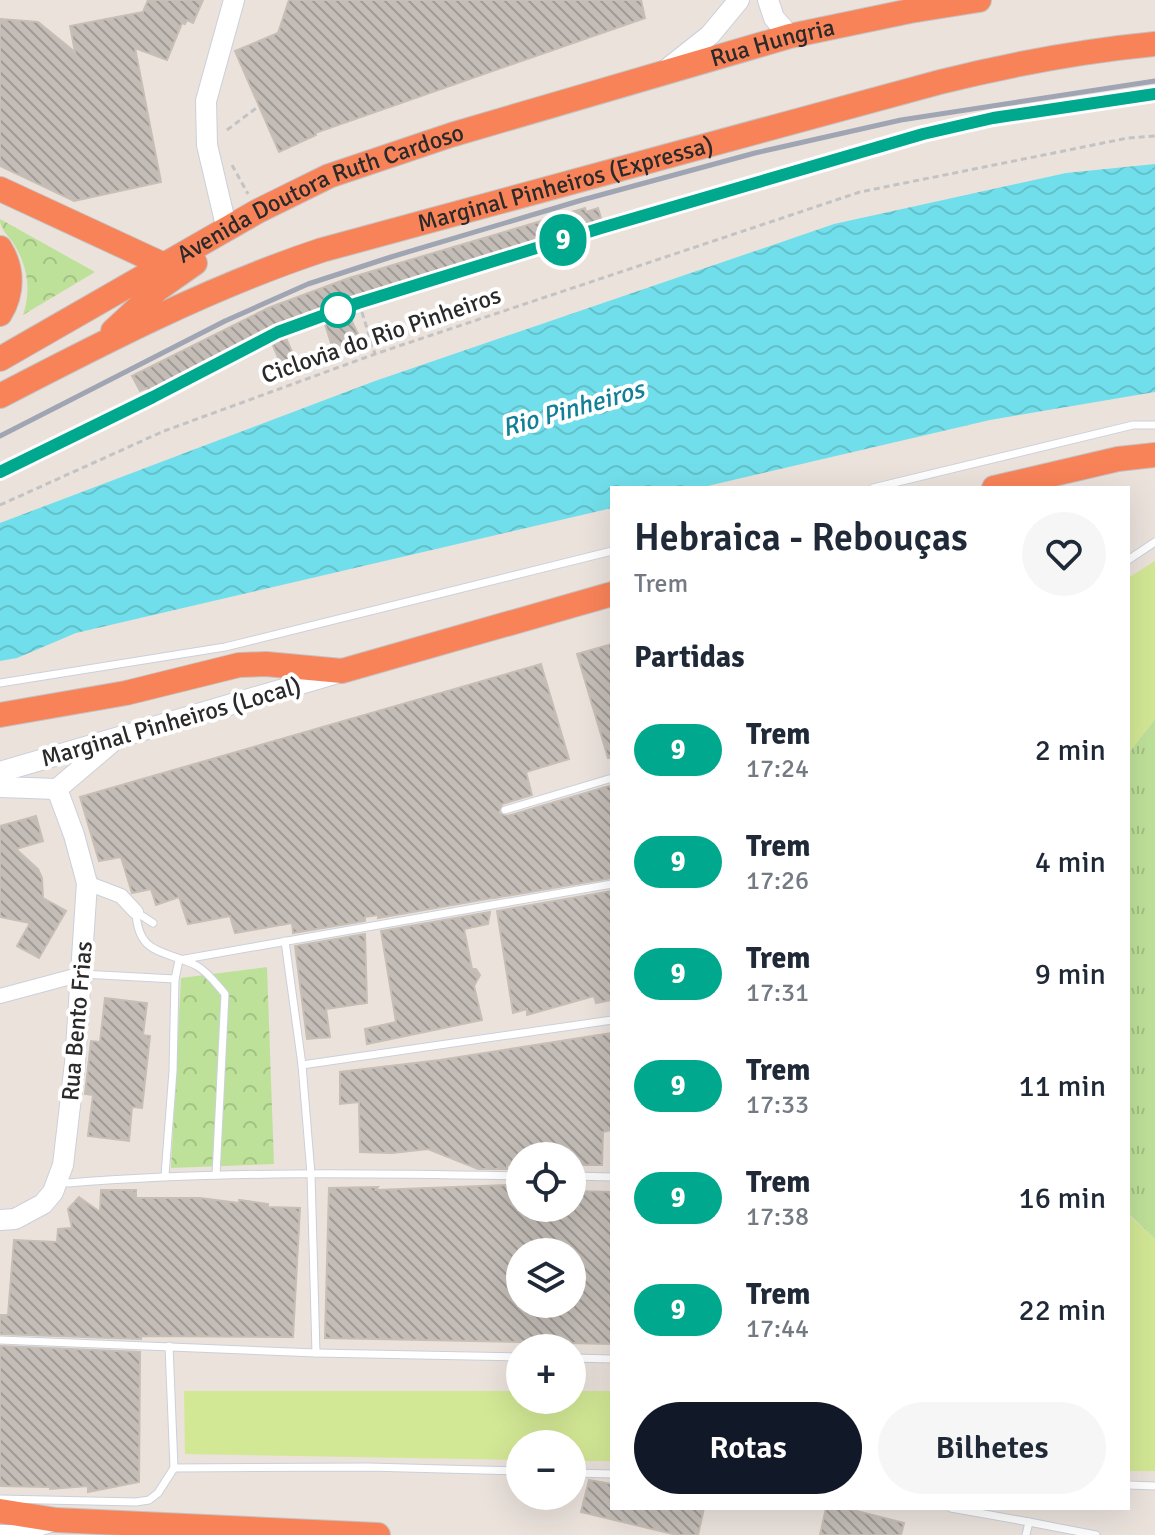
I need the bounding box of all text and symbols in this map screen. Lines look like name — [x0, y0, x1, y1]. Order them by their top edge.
street label: Rua Hungria — [707, 12, 837, 73]
street label: Avenida Doutora Ruth Cardoso — [171, 117, 467, 269]
street label: Marginal Pinheiros (Expressa) — [414, 129, 716, 238]
line badge: 9 — [537, 214, 589, 266]
text: 9 — [555, 223, 571, 257]
street label: Ciclovia do Rio Pinheiros — [257, 280, 505, 390]
unlabelled marker — [321, 293, 355, 327]
water label: Rio Pinheiros — [498, 373, 650, 445]
button: heart — [1022, 512, 1106, 596]
text: Hebraica - Rebouças — [634, 514, 968, 561]
text: Trem — [634, 568, 688, 600]
text: Partidas — [634, 639, 745, 676]
street label: Marginal Pinheiros (Local) — [38, 671, 304, 773]
text: Trem — [746, 716, 811, 753]
text: 2 min — [1035, 732, 1106, 769]
text: 9 — [670, 733, 686, 767]
text: 17:24 — [746, 753, 809, 785]
text: Trem — [746, 828, 811, 865]
text: 4 min — [1035, 844, 1106, 881]
text: 9 — [670, 845, 686, 879]
text: 17:26 — [746, 865, 809, 897]
street label: Rua Bento Frias — [55, 940, 99, 1102]
text: Trem — [746, 940, 811, 977]
text: 9 min — [1035, 956, 1106, 993]
text: 9 — [670, 957, 686, 991]
text: 17:31 — [746, 977, 809, 1009]
text: Trem — [746, 1052, 811, 1089]
text: 11 min — [1019, 1068, 1106, 1105]
text: 9 — [670, 1069, 686, 1103]
text: 17:33 — [746, 1089, 809, 1121]
map controls — [506, 1142, 586, 1510]
button: locate — [506, 1142, 586, 1222]
text: Trem — [746, 1164, 811, 1201]
text: 16 min — [1019, 1180, 1106, 1217]
text: 9 — [670, 1181, 686, 1215]
text: 17:38 — [746, 1201, 809, 1233]
button: layers — [506, 1238, 586, 1318]
text: Trem — [746, 1276, 811, 1313]
text: 22 min — [1019, 1292, 1106, 1329]
text: 9 — [670, 1293, 686, 1327]
text: 17:44 — [746, 1313, 809, 1345]
button: + — [506, 1334, 586, 1414]
button: Rotas — [634, 1402, 862, 1494]
button: Bilhetes — [878, 1402, 1106, 1494]
button: − — [506, 1430, 586, 1510]

